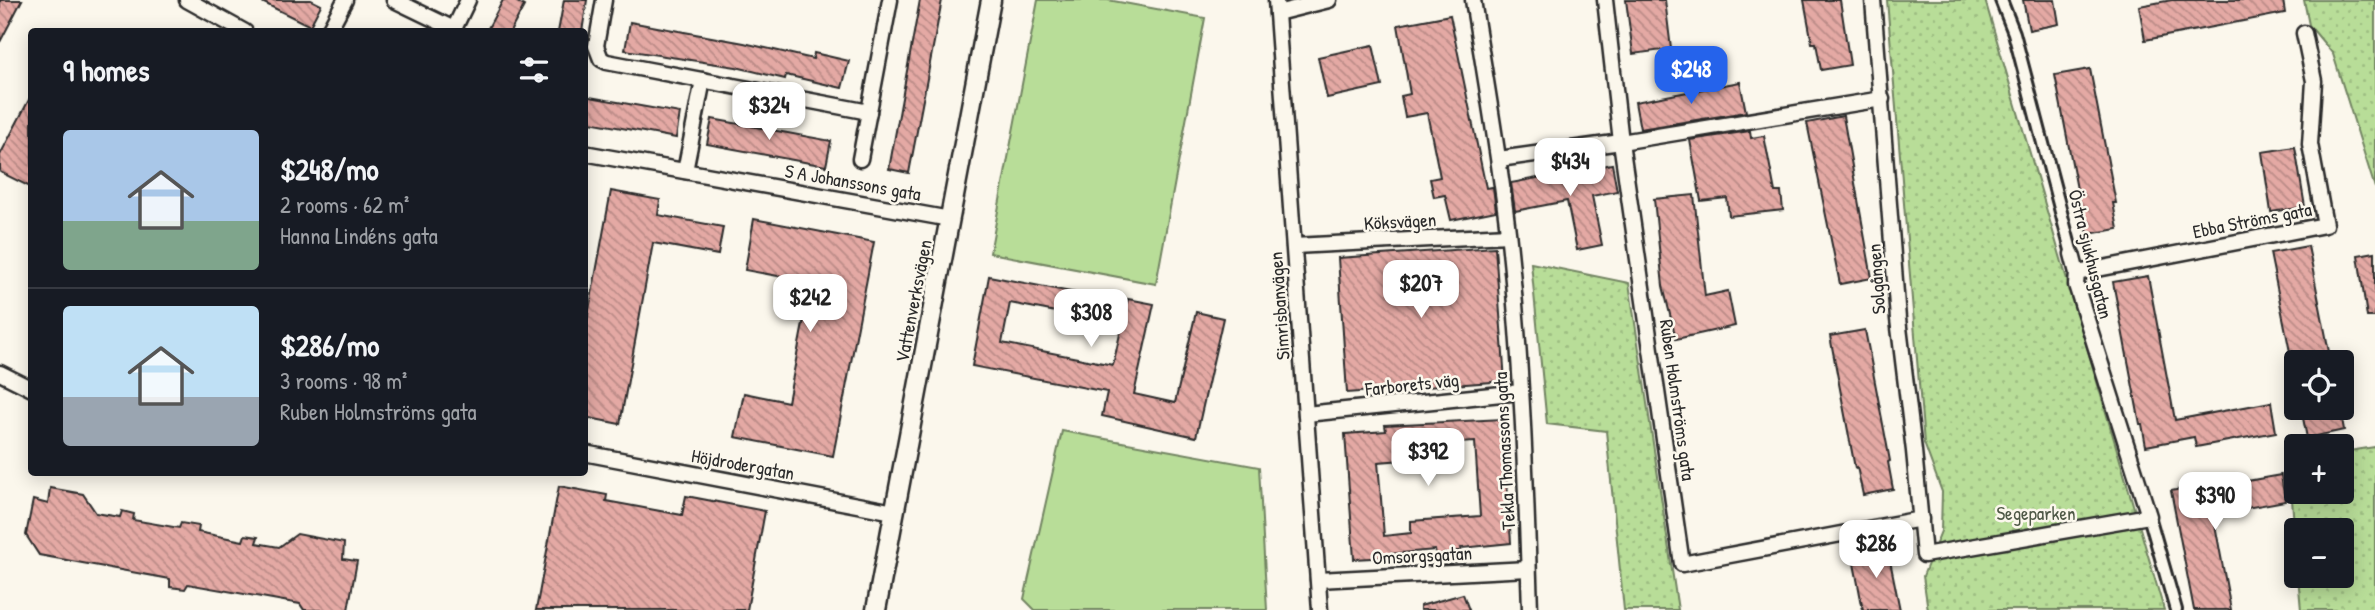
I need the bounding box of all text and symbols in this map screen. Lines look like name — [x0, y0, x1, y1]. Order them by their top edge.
pin: $248 — [1650, 46, 1732, 106]
text: 9 homes — [63, 50, 150, 90]
icon: filters — [515, 51, 553, 89]
text: $248 — [1670, 53, 1712, 84]
pin: $324 — [728, 82, 810, 142]
text: $324 — [748, 89, 790, 120]
pin: $434 — [1529, 138, 1611, 198]
text: $434 — [1550, 145, 1590, 176]
text: $248/mo — [280, 149, 379, 189]
street label: S A Johanssons gata — [783, 157, 924, 207]
icon: home — [119, 158, 203, 242]
street label: Östra sjukhusgatan — [2062, 187, 2120, 321]
text: 2 rooms · 62 m² — [280, 189, 409, 220]
street label: Ebba Ströms gata — [2190, 196, 2314, 244]
street label: Köksvägen — [1363, 206, 1437, 236]
text: Hanna Lindéns gata — [280, 220, 438, 251]
street label: Vattenverksvägen — [888, 237, 938, 365]
street label: Solgången — [1861, 243, 1891, 315]
street label: Simrisbanvägen — [1262, 251, 1296, 361]
pin: $207 — [1380, 260, 1462, 320]
text: $207 — [1399, 267, 1443, 298]
pin: $242 — [769, 274, 851, 334]
text: $242 — [789, 281, 831, 312]
pin: $308 — [1050, 290, 1132, 349]
text: $308 — [1070, 296, 1112, 327]
street label: Ruben Holmströms gata — [1654, 318, 1702, 483]
text: $286/mo — [280, 325, 379, 365]
icon: home — [119, 334, 203, 418]
map controls — [2284, 350, 2354, 588]
button: locate — [2284, 350, 2354, 420]
text: 3 rooms · 98 m² — [280, 365, 407, 396]
street label: Farborets väg — [1363, 366, 1460, 402]
street label: Tekla Thomassons gata — [1487, 371, 1521, 531]
text: Ruben Holmströms gata — [280, 396, 477, 427]
pin: $392 — [1387, 428, 1469, 488]
button: + — [2284, 434, 2354, 504]
text: $392 — [1407, 435, 1449, 466]
street label: Höjdrodergatan — [689, 442, 797, 486]
pin: $390 — [2174, 472, 2256, 532]
text: $390 — [2195, 479, 2235, 510]
park label: Segeparken — [1996, 500, 2076, 526]
button: − — [2284, 518, 2354, 588]
pin: $286 — [1835, 520, 1917, 580]
text: $286 — [1855, 527, 1897, 558]
street label: Omsorgsgatan — [1371, 539, 1473, 571]

